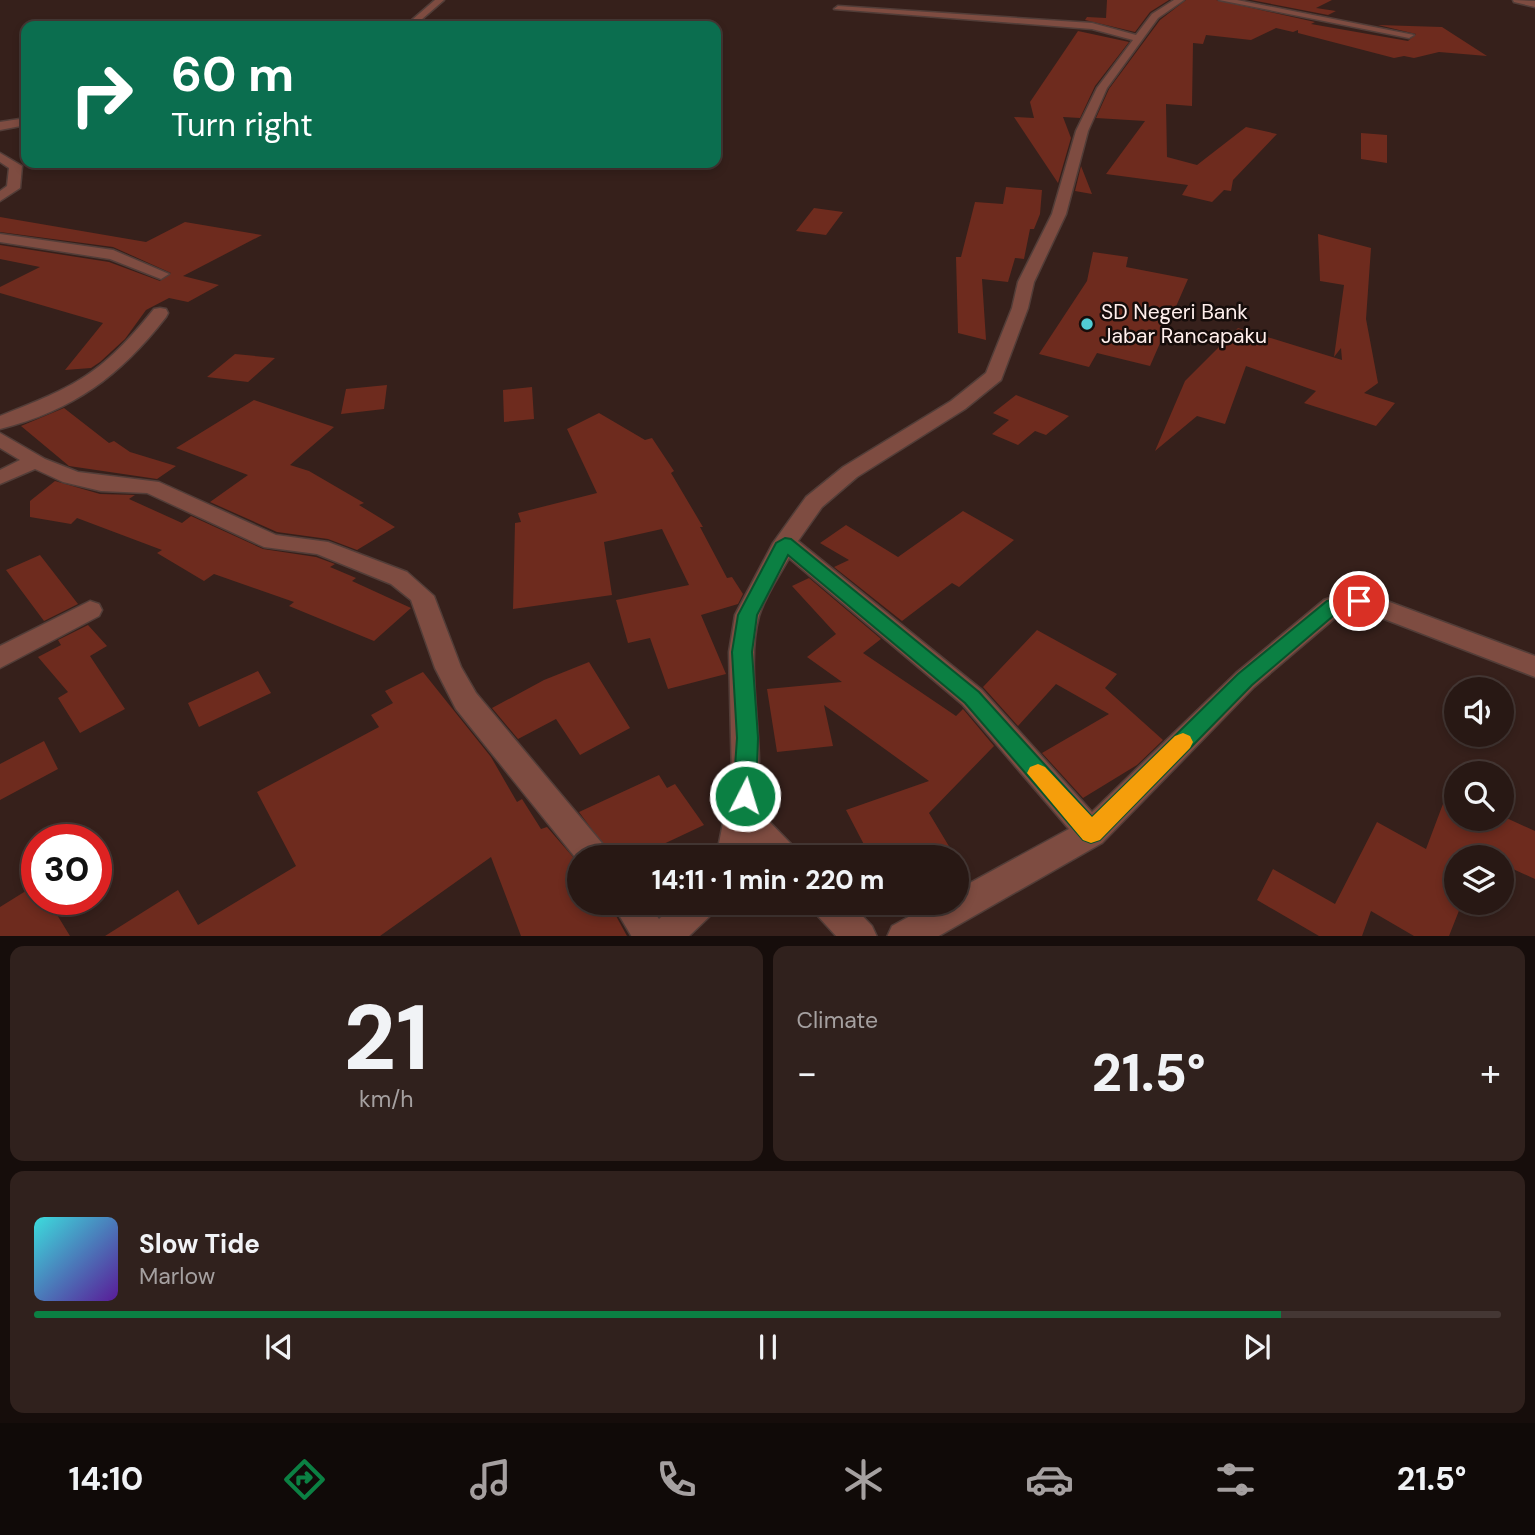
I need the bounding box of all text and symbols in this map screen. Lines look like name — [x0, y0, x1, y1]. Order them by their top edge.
text: 60 m — [171, 42, 294, 106]
icon: right — [56, 49, 147, 140]
text: Turn right — [171, 104, 313, 146]
place label: SD Negeri Bank Jabar Rancapaku — [1101, 298, 1267, 350]
marker: SD Negeri Bank Jabar Rancapaku — [1079, 316, 1095, 332]
pin — [1329, 571, 1389, 631]
icon: arrive — [1340, 582, 1378, 620]
map controls — [1444, 677, 1514, 915]
button: sound — [1444, 677, 1514, 747]
position arrow — [708, 759, 782, 833]
button: search — [1444, 761, 1514, 831]
speed limit sign: 30 — [21, 824, 112, 915]
button: layers — [1444, 845, 1514, 915]
text: 14:11 · 1 min · 220 m — [652, 863, 884, 897]
text: 21 — [343, 979, 429, 1097]
text: Climate — [797, 1005, 878, 1035]
text: 21.5° — [1092, 1039, 1206, 1107]
text: − — [797, 1048, 817, 1098]
text: + — [1480, 1048, 1501, 1098]
text: km/h — [359, 1084, 413, 1114]
text: Slow Tide — [139, 1227, 260, 1261]
text: Marlow — [139, 1261, 215, 1291]
icon: previous — [260, 1328, 298, 1366]
icon: pause — [749, 1328, 787, 1366]
icon: next — [1238, 1328, 1276, 1366]
icon: directions — [280, 1455, 329, 1504]
icon: music — [466, 1455, 515, 1504]
icon: phone — [652, 1455, 701, 1504]
icon: climate — [839, 1455, 888, 1504]
icon: car — [1025, 1455, 1074, 1504]
icon: filters — [1211, 1455, 1260, 1504]
text: 14:10 — [69, 1458, 143, 1500]
text: 21.5° — [1397, 1458, 1466, 1500]

